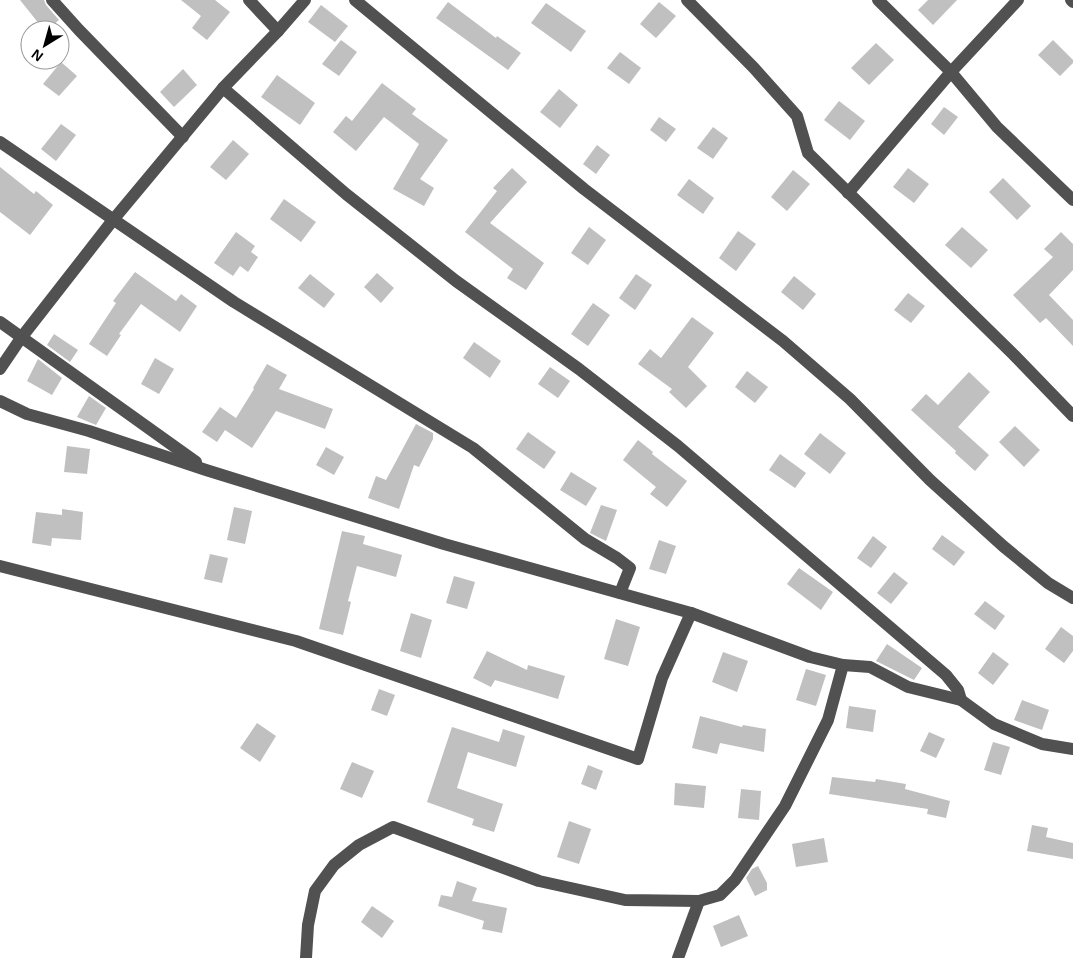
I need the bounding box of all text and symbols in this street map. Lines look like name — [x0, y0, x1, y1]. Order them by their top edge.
north arrow — [20, 20, 70, 70]
text: N — [28, 46, 46, 65]

